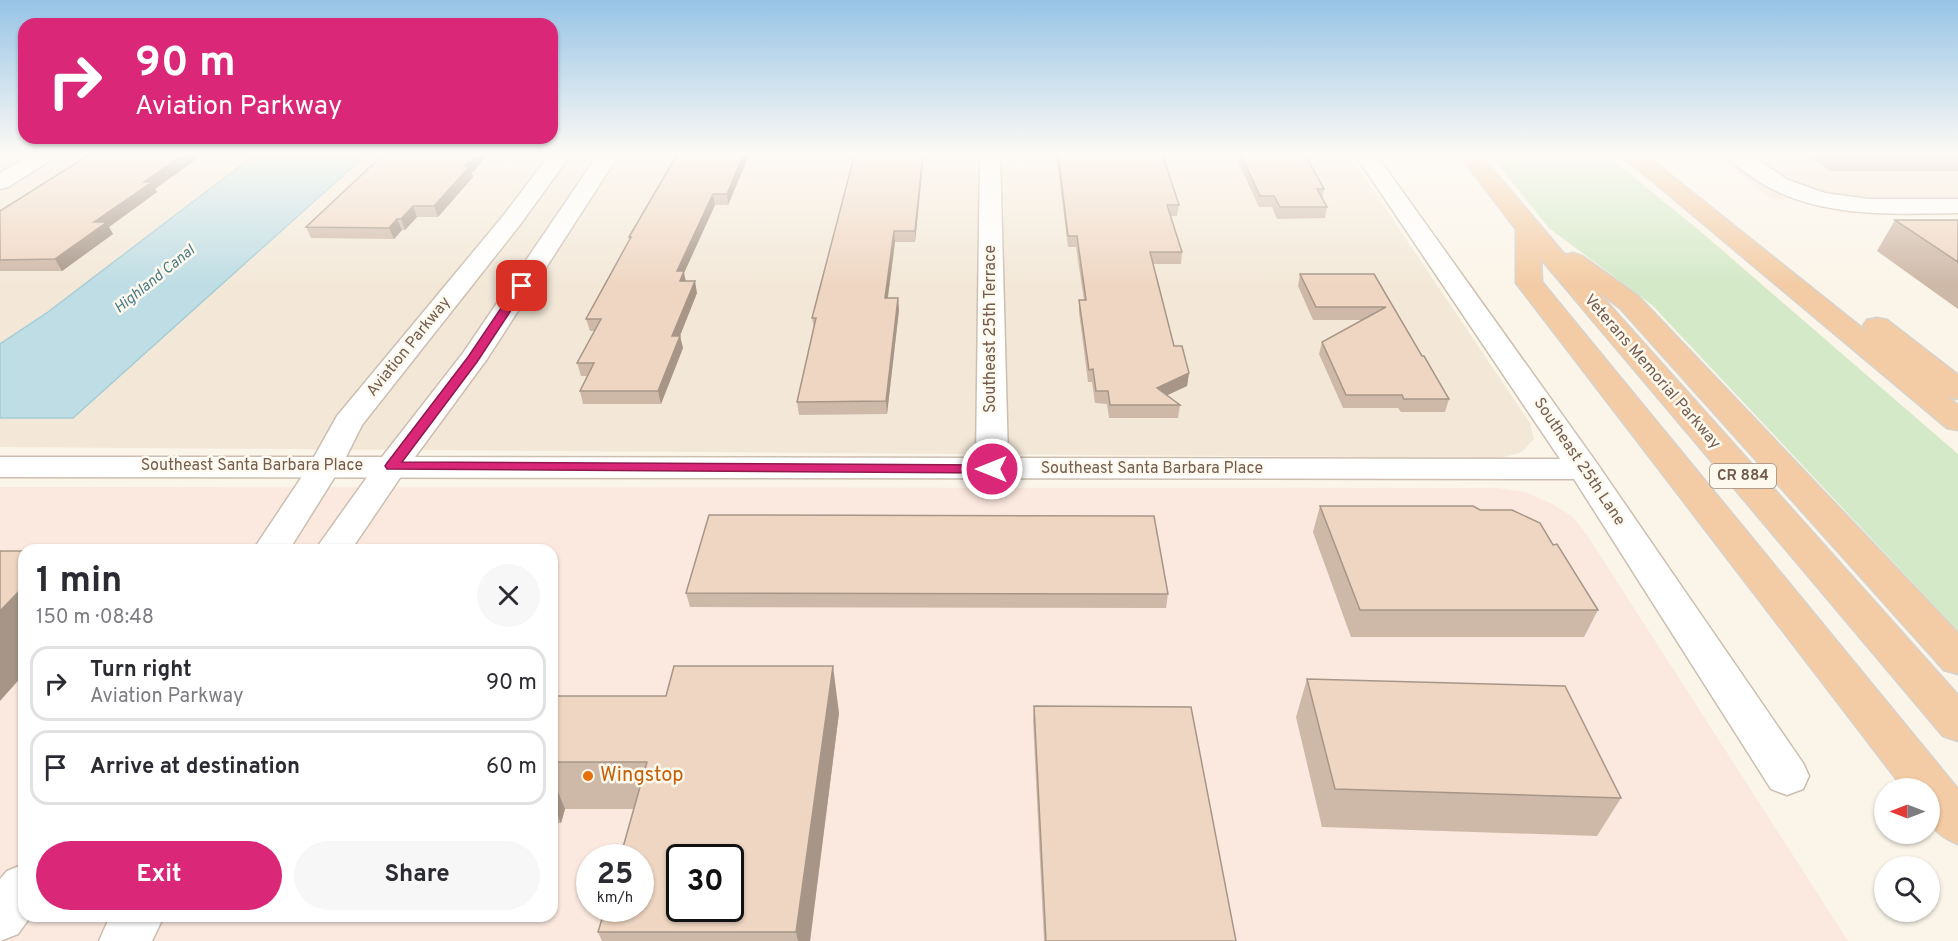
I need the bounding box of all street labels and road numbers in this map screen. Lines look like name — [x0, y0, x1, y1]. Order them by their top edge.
street label: Southeast 25th Terrace — [981, 245, 1001, 413]
street label: Veterans Memorial Parkway — [1579, 290, 1725, 454]
street label: Aviation Parkway — [363, 293, 455, 401]
street label: Southeast 25th Lane — [1529, 394, 1629, 530]
street label: Southeast Santa Barbara Place — [141, 456, 363, 476]
street label: Southeast Santa Barbara Place — [1041, 459, 1263, 479]
road number: CR 884 — [1710, 464, 1776, 488]

